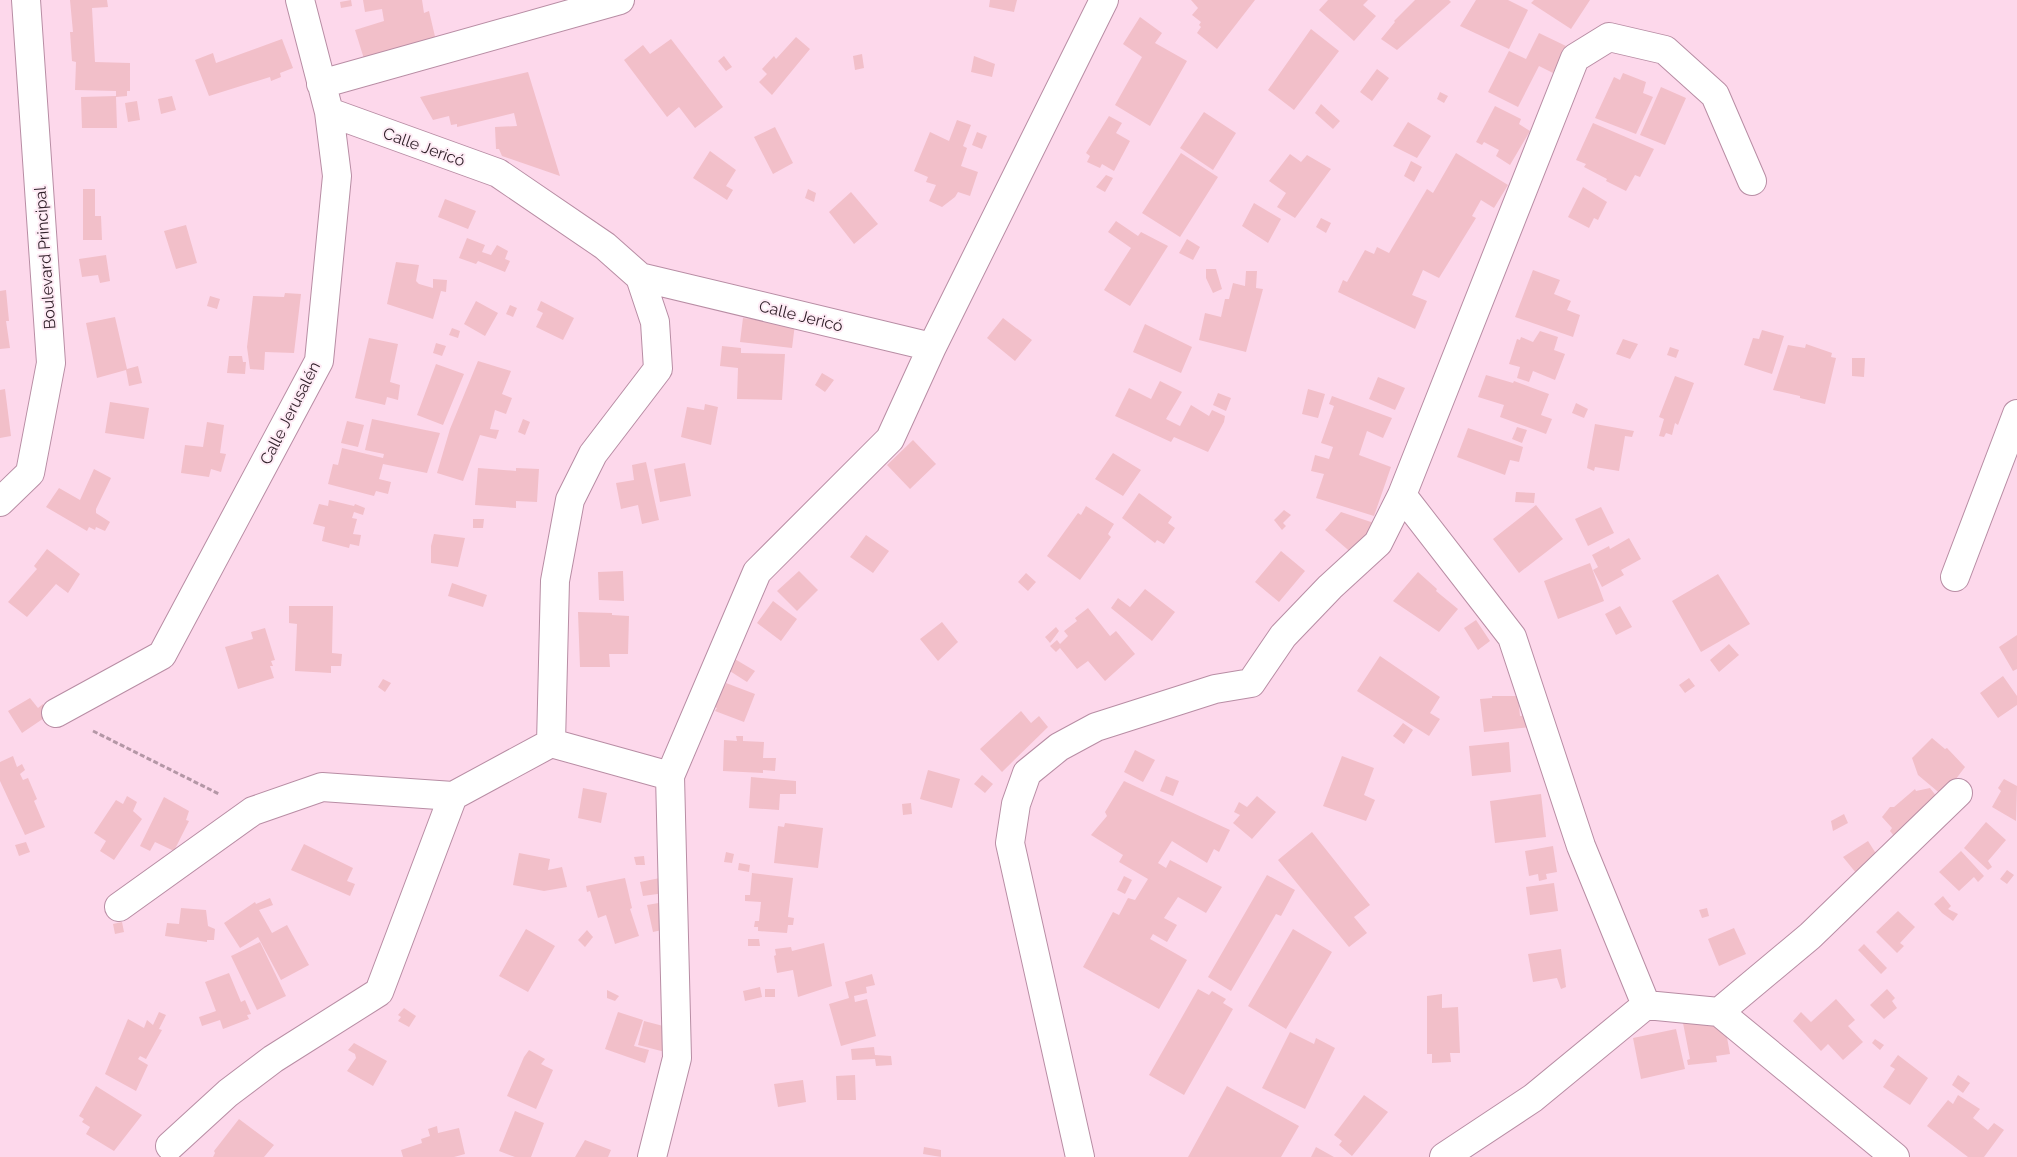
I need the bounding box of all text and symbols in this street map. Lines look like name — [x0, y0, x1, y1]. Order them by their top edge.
street label: Calle Jericó — [380, 123, 468, 171]
street label: Boulevard Principal — [30, 185, 59, 330]
street label: Calle Jericó — [757, 296, 845, 336]
street label: Calle Jerusalén — [256, 358, 324, 468]

